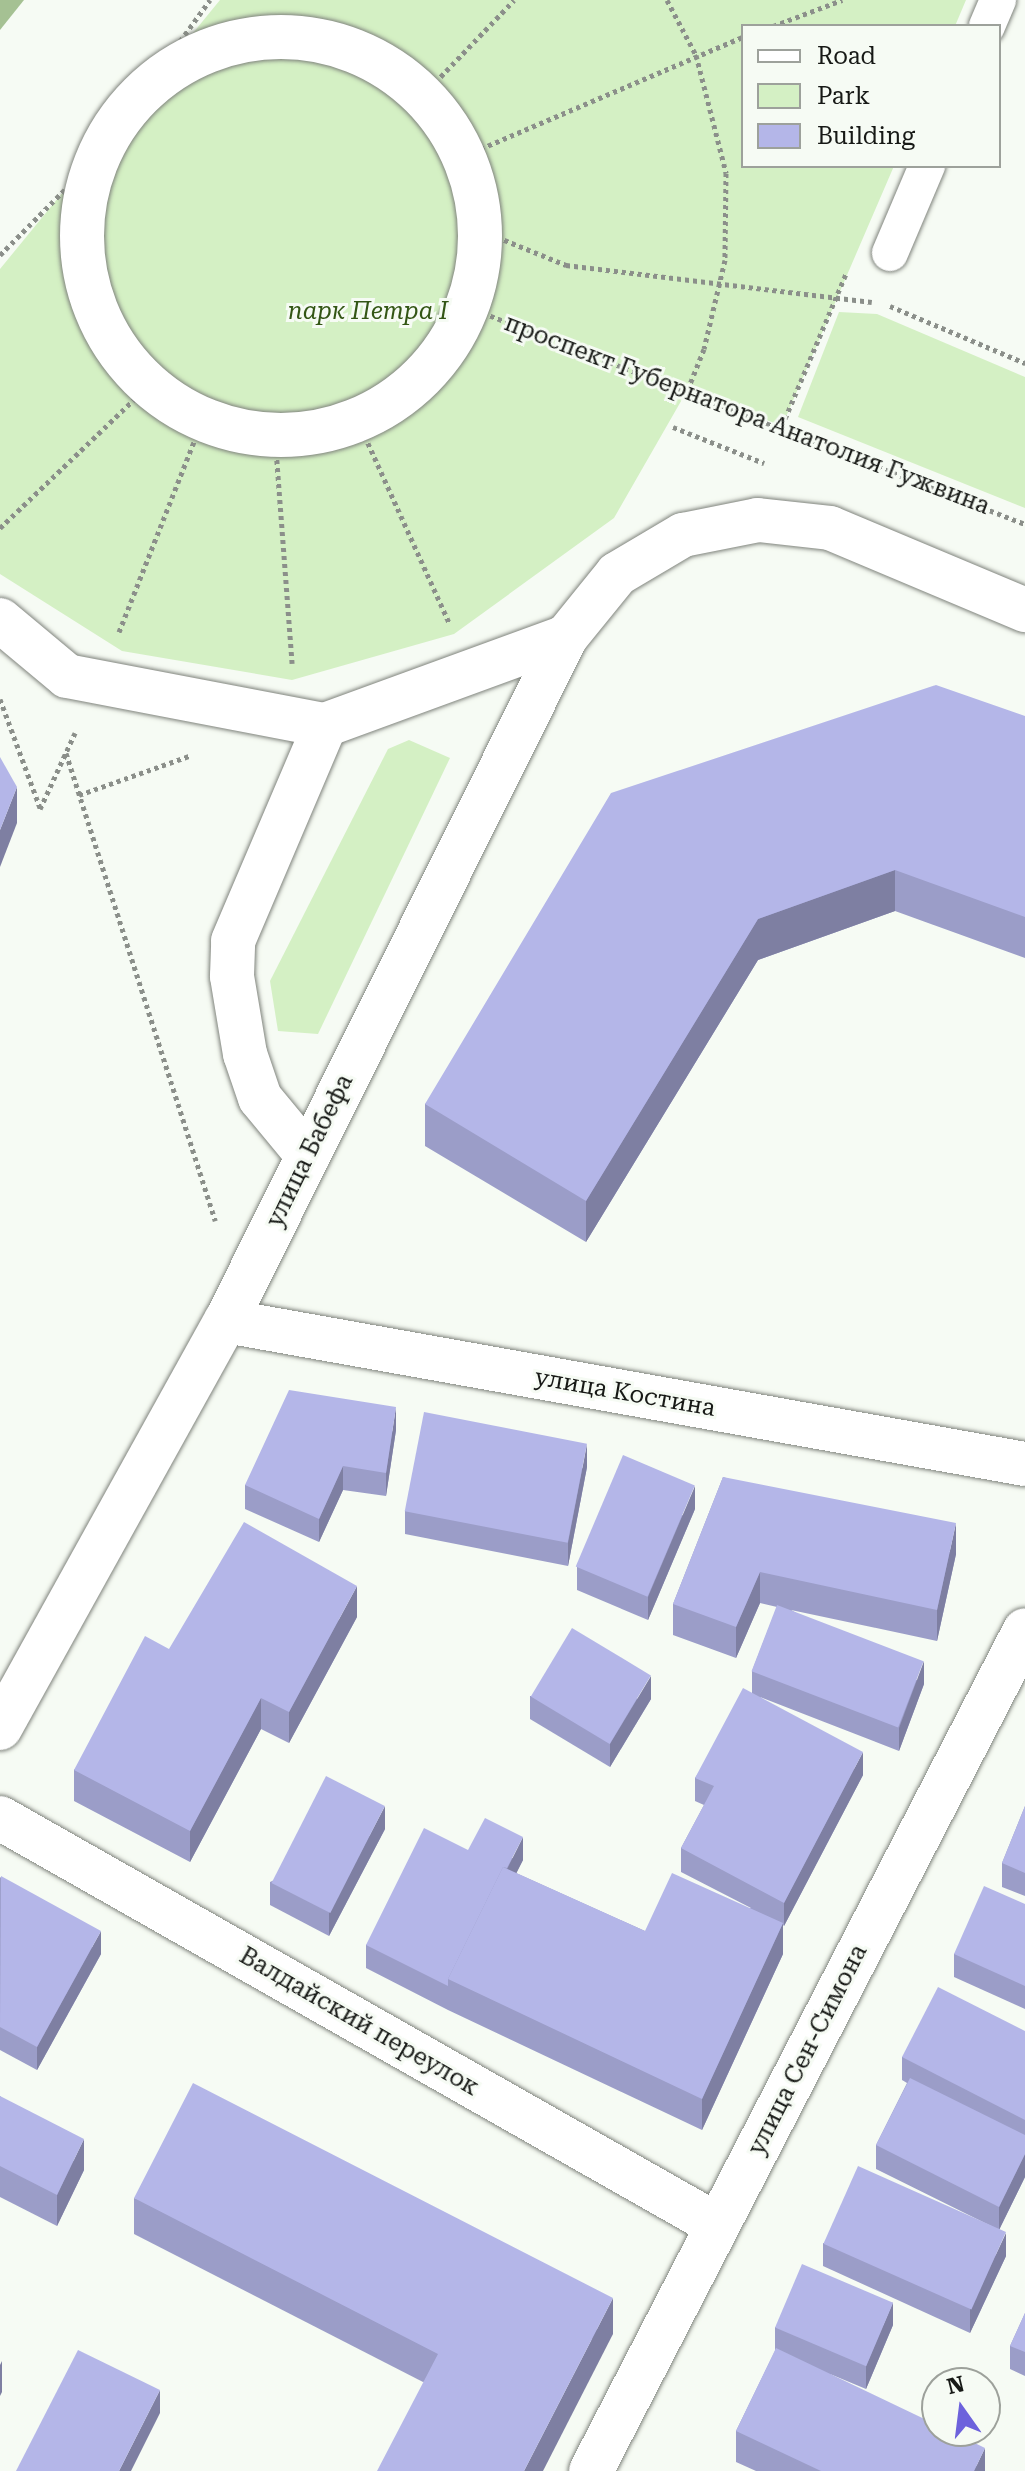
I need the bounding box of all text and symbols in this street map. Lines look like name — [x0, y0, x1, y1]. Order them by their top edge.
legend — [741, 24, 1001, 168]
text: Road — [817, 42, 876, 70]
text: Park — [817, 82, 870, 110]
text: Building — [817, 122, 915, 150]
park label: парк Петра I — [288, 298, 448, 326]
street label: проспект Губернатора Анатолия Гужвина — [500, 309, 994, 521]
street label: улица Бабефа — [261, 1070, 359, 1232]
street label: улица Костина — [533, 1363, 717, 1423]
street label: улица Сен-Симона — [742, 1940, 874, 2160]
street label: Валдайский переулок — [234, 1942, 484, 2102]
north arrow — [921, 2367, 1001, 2447]
text: N — [944, 2371, 967, 2399]

